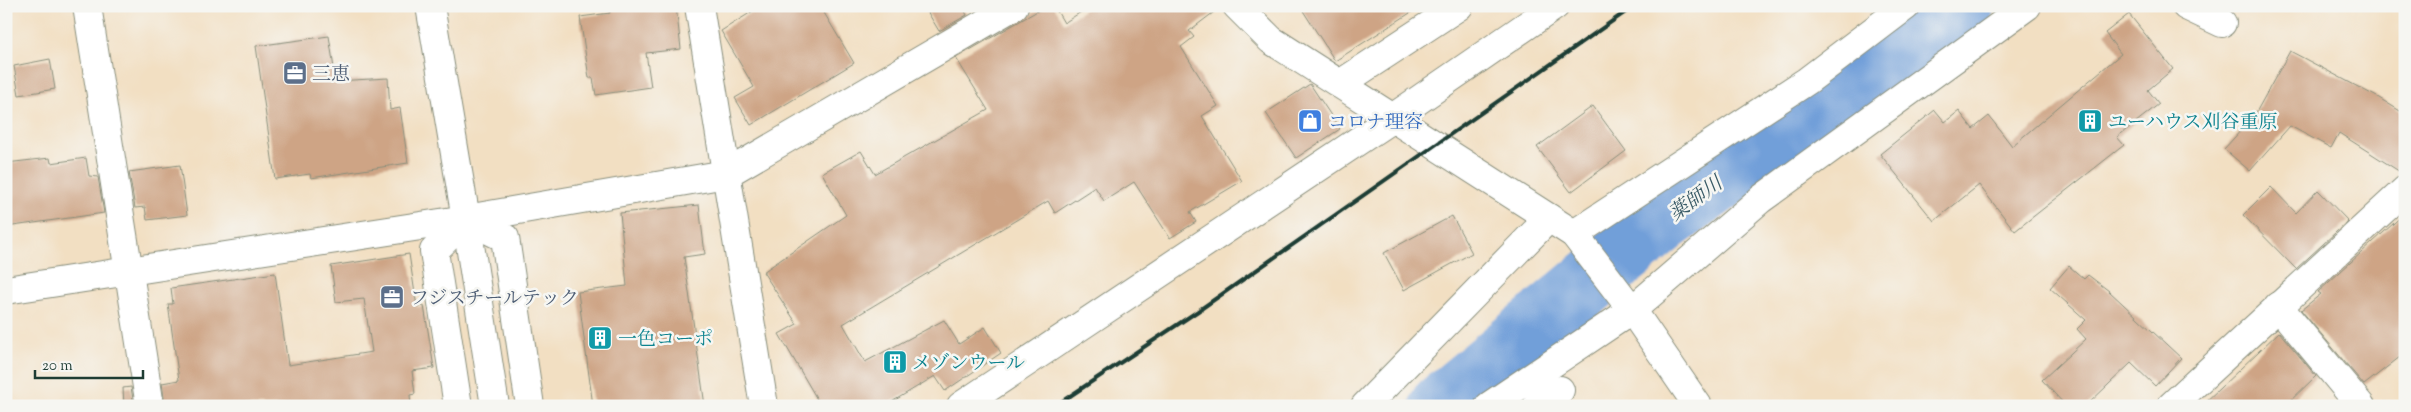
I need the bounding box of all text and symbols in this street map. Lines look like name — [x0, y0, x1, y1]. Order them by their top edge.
office icon: 三恵 — [282, 60, 308, 86]
place label: 三恵 — [312, 62, 350, 89]
shop icon: コロナ理容 — [1297, 108, 1323, 134]
building icon: ユーハウス刈谷重原 — [2077, 108, 2103, 134]
place label: コロナ理容 — [1328, 110, 1423, 137]
place label: ユーハウス刈谷重原 — [2108, 110, 2277, 137]
water label: 薬師川 — [1664, 169, 1731, 229]
office icon: フジスチールテック — [379, 284, 405, 310]
place label: フジスチールテック — [410, 286, 579, 313]
building icon: 一色コーポ — [587, 325, 613, 351]
place label: 一色コーポ — [618, 327, 713, 354]
scale bar — [35, 347, 142, 379]
building icon: メゾンウール — [882, 349, 908, 375]
place label: メゾンウール — [912, 351, 1025, 378]
text: 20 m — [42, 356, 73, 377]

